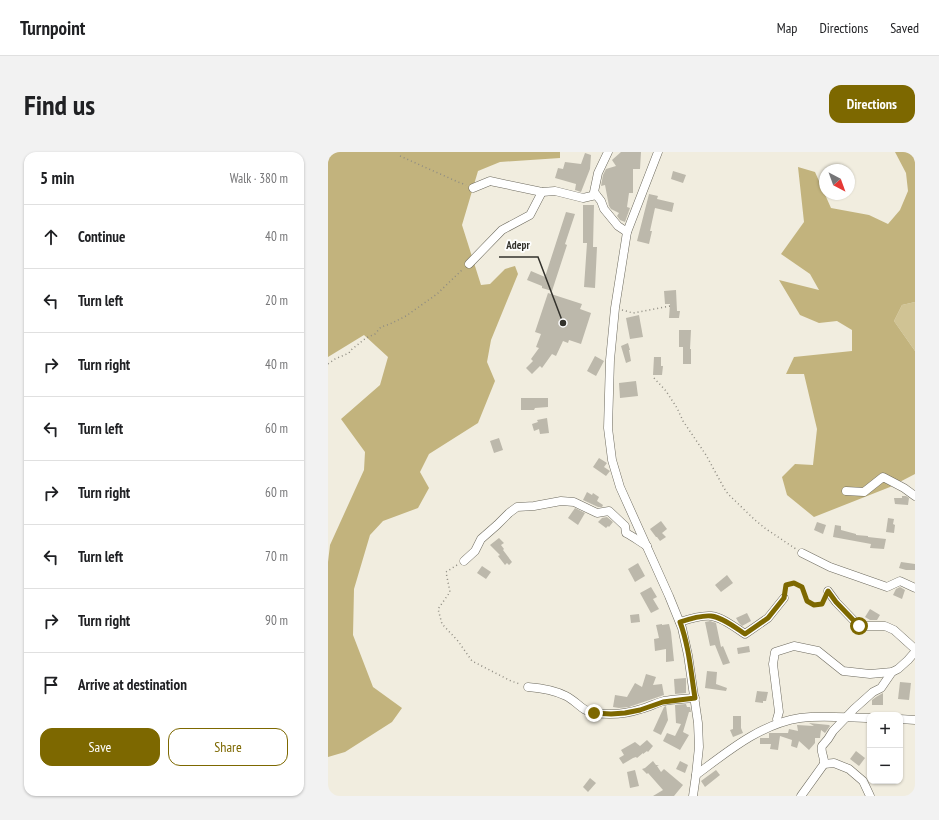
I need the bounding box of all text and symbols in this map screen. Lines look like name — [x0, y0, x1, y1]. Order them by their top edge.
text: Turnpoint — [20, 16, 85, 40]
text: Map — [777, 19, 797, 37]
text: Directions — [819, 19, 868, 37]
text: Saved — [890, 19, 919, 37]
button: Directions — [829, 85, 915, 123]
text: Find us — [24, 86, 95, 123]
north arrow — [819, 164, 855, 200]
text: 5 min — [40, 167, 74, 189]
text: Walk · 380 m — [230, 170, 288, 187]
icon: ahead — [40, 226, 62, 248]
text: Continue — [78, 227, 125, 246]
text: 40 m — [265, 228, 288, 245]
callout: Adepr — [499, 234, 538, 257]
text: Adepr — [505, 238, 530, 252]
icon: left — [40, 290, 62, 312]
text: Turn left — [78, 291, 123, 310]
text: 20 m — [265, 292, 288, 309]
icon: right — [40, 354, 62, 376]
text: Turn right — [78, 355, 130, 374]
text: 40 m — [265, 356, 288, 373]
icon: left — [40, 418, 62, 440]
text: Turn left — [78, 419, 123, 438]
text: 60 m — [265, 420, 288, 437]
icon: right — [40, 482, 62, 504]
text: Turn right — [78, 483, 130, 502]
text: 60 m — [265, 484, 288, 501]
icon: left — [40, 546, 62, 568]
text: Turn left — [78, 547, 123, 566]
text: 70 m — [265, 548, 288, 565]
icon: right — [40, 610, 62, 632]
text: Turn right — [78, 611, 130, 630]
text: 90 m — [265, 612, 288, 629]
route start — [850, 617, 868, 635]
icon: arrive — [40, 674, 62, 696]
text: Arrive at destination — [78, 675, 187, 694]
route end — [585, 704, 603, 722]
map controls — [867, 712, 903, 784]
button: + — [867, 712, 903, 748]
button: Save — [40, 728, 160, 766]
button: Share — [168, 728, 288, 766]
button: − — [867, 748, 903, 784]

